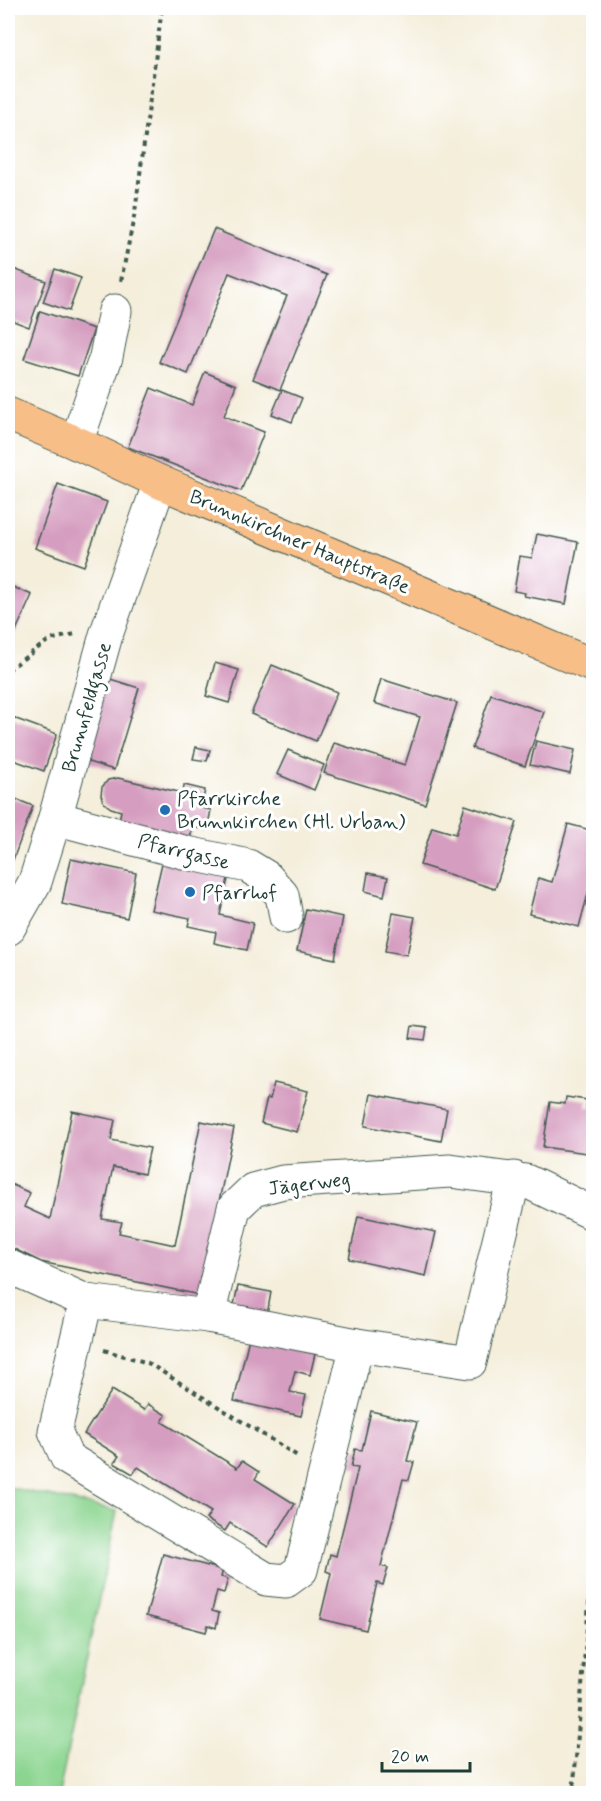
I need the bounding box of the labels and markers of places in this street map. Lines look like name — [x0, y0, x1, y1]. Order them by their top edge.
place label: Pfarrkirche Brunnkirchen (Hl. Urban) — [177, 786, 405, 836]
marker: Pfarrkirche Brunnkirchen (Hl. Urban) — [158, 803, 172, 817]
place label: Pfarrhof — [202, 880, 277, 907]
marker: Pfarrhof — [183, 885, 197, 899]

